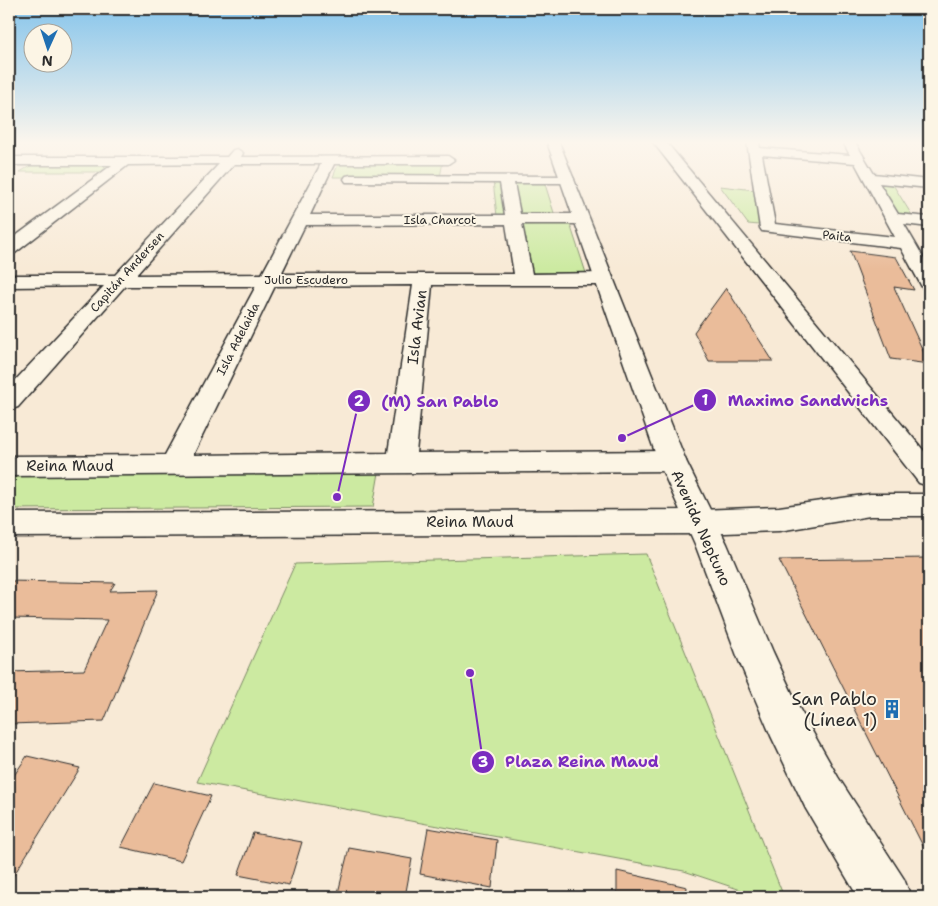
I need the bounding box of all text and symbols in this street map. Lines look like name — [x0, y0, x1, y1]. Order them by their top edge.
north arrow — [22, 22, 72, 72]
text: N — [41, 52, 53, 70]
street label: Isla Charcot — [404, 212, 476, 228]
street label: Paita — [822, 227, 853, 246]
street label: Capitán Andersen — [86, 228, 168, 316]
street label: Julio Escudero — [264, 272, 348, 288]
street label: Isla Avian — [402, 288, 432, 366]
street label: Isla Adelaida — [213, 299, 263, 378]
callout: Maximo Sandwichs — [693, 385, 898, 416]
callout: (M) San Pablo — [347, 386, 509, 417]
text: 1 — [702, 390, 709, 410]
text: Maximo Sandwichs — [728, 390, 888, 411]
text: 2 — [354, 391, 365, 411]
text: (M) San Pablo — [381, 391, 499, 412]
street label: Reina Maud — [26, 456, 114, 476]
street label: Avenida Neptuno — [666, 467, 736, 589]
street label: Reina Maud — [426, 512, 514, 532]
place label: San Pablo (Línea 1) — [792, 687, 877, 732]
building icon: San Pablo (Línea 1) — [881, 698, 903, 720]
callout: Plaza Reina Maud — [471, 746, 669, 777]
text: Plaza Reina Maud — [505, 751, 659, 772]
text: 3 — [478, 752, 488, 772]

